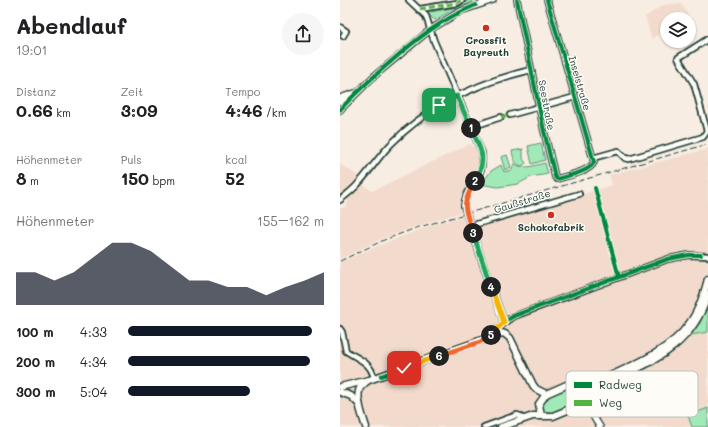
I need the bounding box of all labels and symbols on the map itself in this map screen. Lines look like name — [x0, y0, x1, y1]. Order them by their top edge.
marker: Crossfit Bayreuth — [481, 23, 491, 33]
place label: Crossfit Bayreuth — [463, 33, 509, 59]
street label: Inselstraße — [565, 54, 595, 112]
street label: Seestraße — [535, 79, 559, 131]
pin — [422, 88, 456, 122]
pin: 1 — [461, 118, 481, 138]
pin: 2 — [465, 171, 485, 191]
street label: Gaußstraße — [492, 186, 552, 216]
marker: Schokofabrik — [546, 210, 556, 220]
place label: Schokofabrik — [518, 220, 584, 234]
pin: 3 — [463, 223, 483, 243]
pin: 4 — [481, 277, 501, 297]
pin: 5 — [481, 325, 501, 345]
pin: 6 — [429, 346, 449, 366]
pin — [387, 351, 421, 385]
legend — [566, 371, 698, 417]
text: Radweg — [599, 377, 642, 392]
text: Weg — [599, 395, 622, 410]

